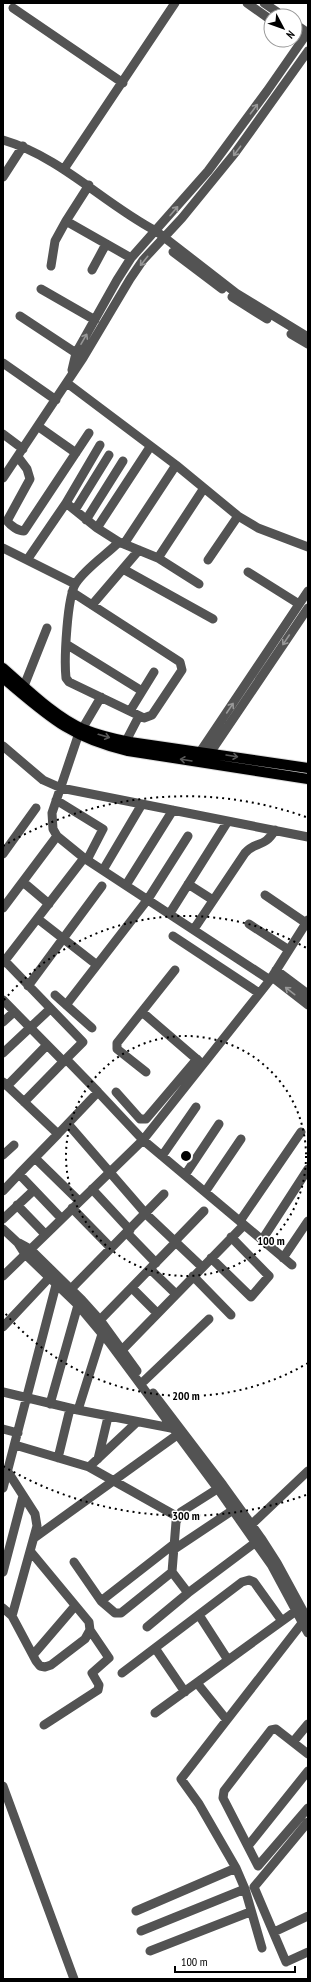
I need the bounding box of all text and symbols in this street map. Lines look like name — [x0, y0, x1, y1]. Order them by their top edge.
north arrow — [263, 8, 303, 48]
text: N — [283, 28, 298, 41]
one-way arrow — [250, 103, 259, 114]
one-way arrow — [232, 145, 241, 156]
one-way arrow — [169, 205, 178, 216]
one-way arrow — [139, 255, 148, 266]
one-way arrow — [80, 333, 88, 345]
one-way arrow — [282, 634, 290, 645]
one-way arrow — [226, 703, 234, 714]
one-way arrow — [97, 733, 110, 740]
one-way arrow — [225, 752, 238, 760]
one-way arrow — [180, 756, 193, 764]
one-way arrow — [284, 986, 295, 995]
centre of rings — [179, 1149, 193, 1163]
text: 100 m — [257, 1233, 285, 1248]
text: 200 m — [172, 1388, 200, 1403]
text: 300 m — [172, 1508, 200, 1523]
scale bar — [175, 1948, 295, 1974]
text: 100 m — [181, 1954, 208, 1969]

